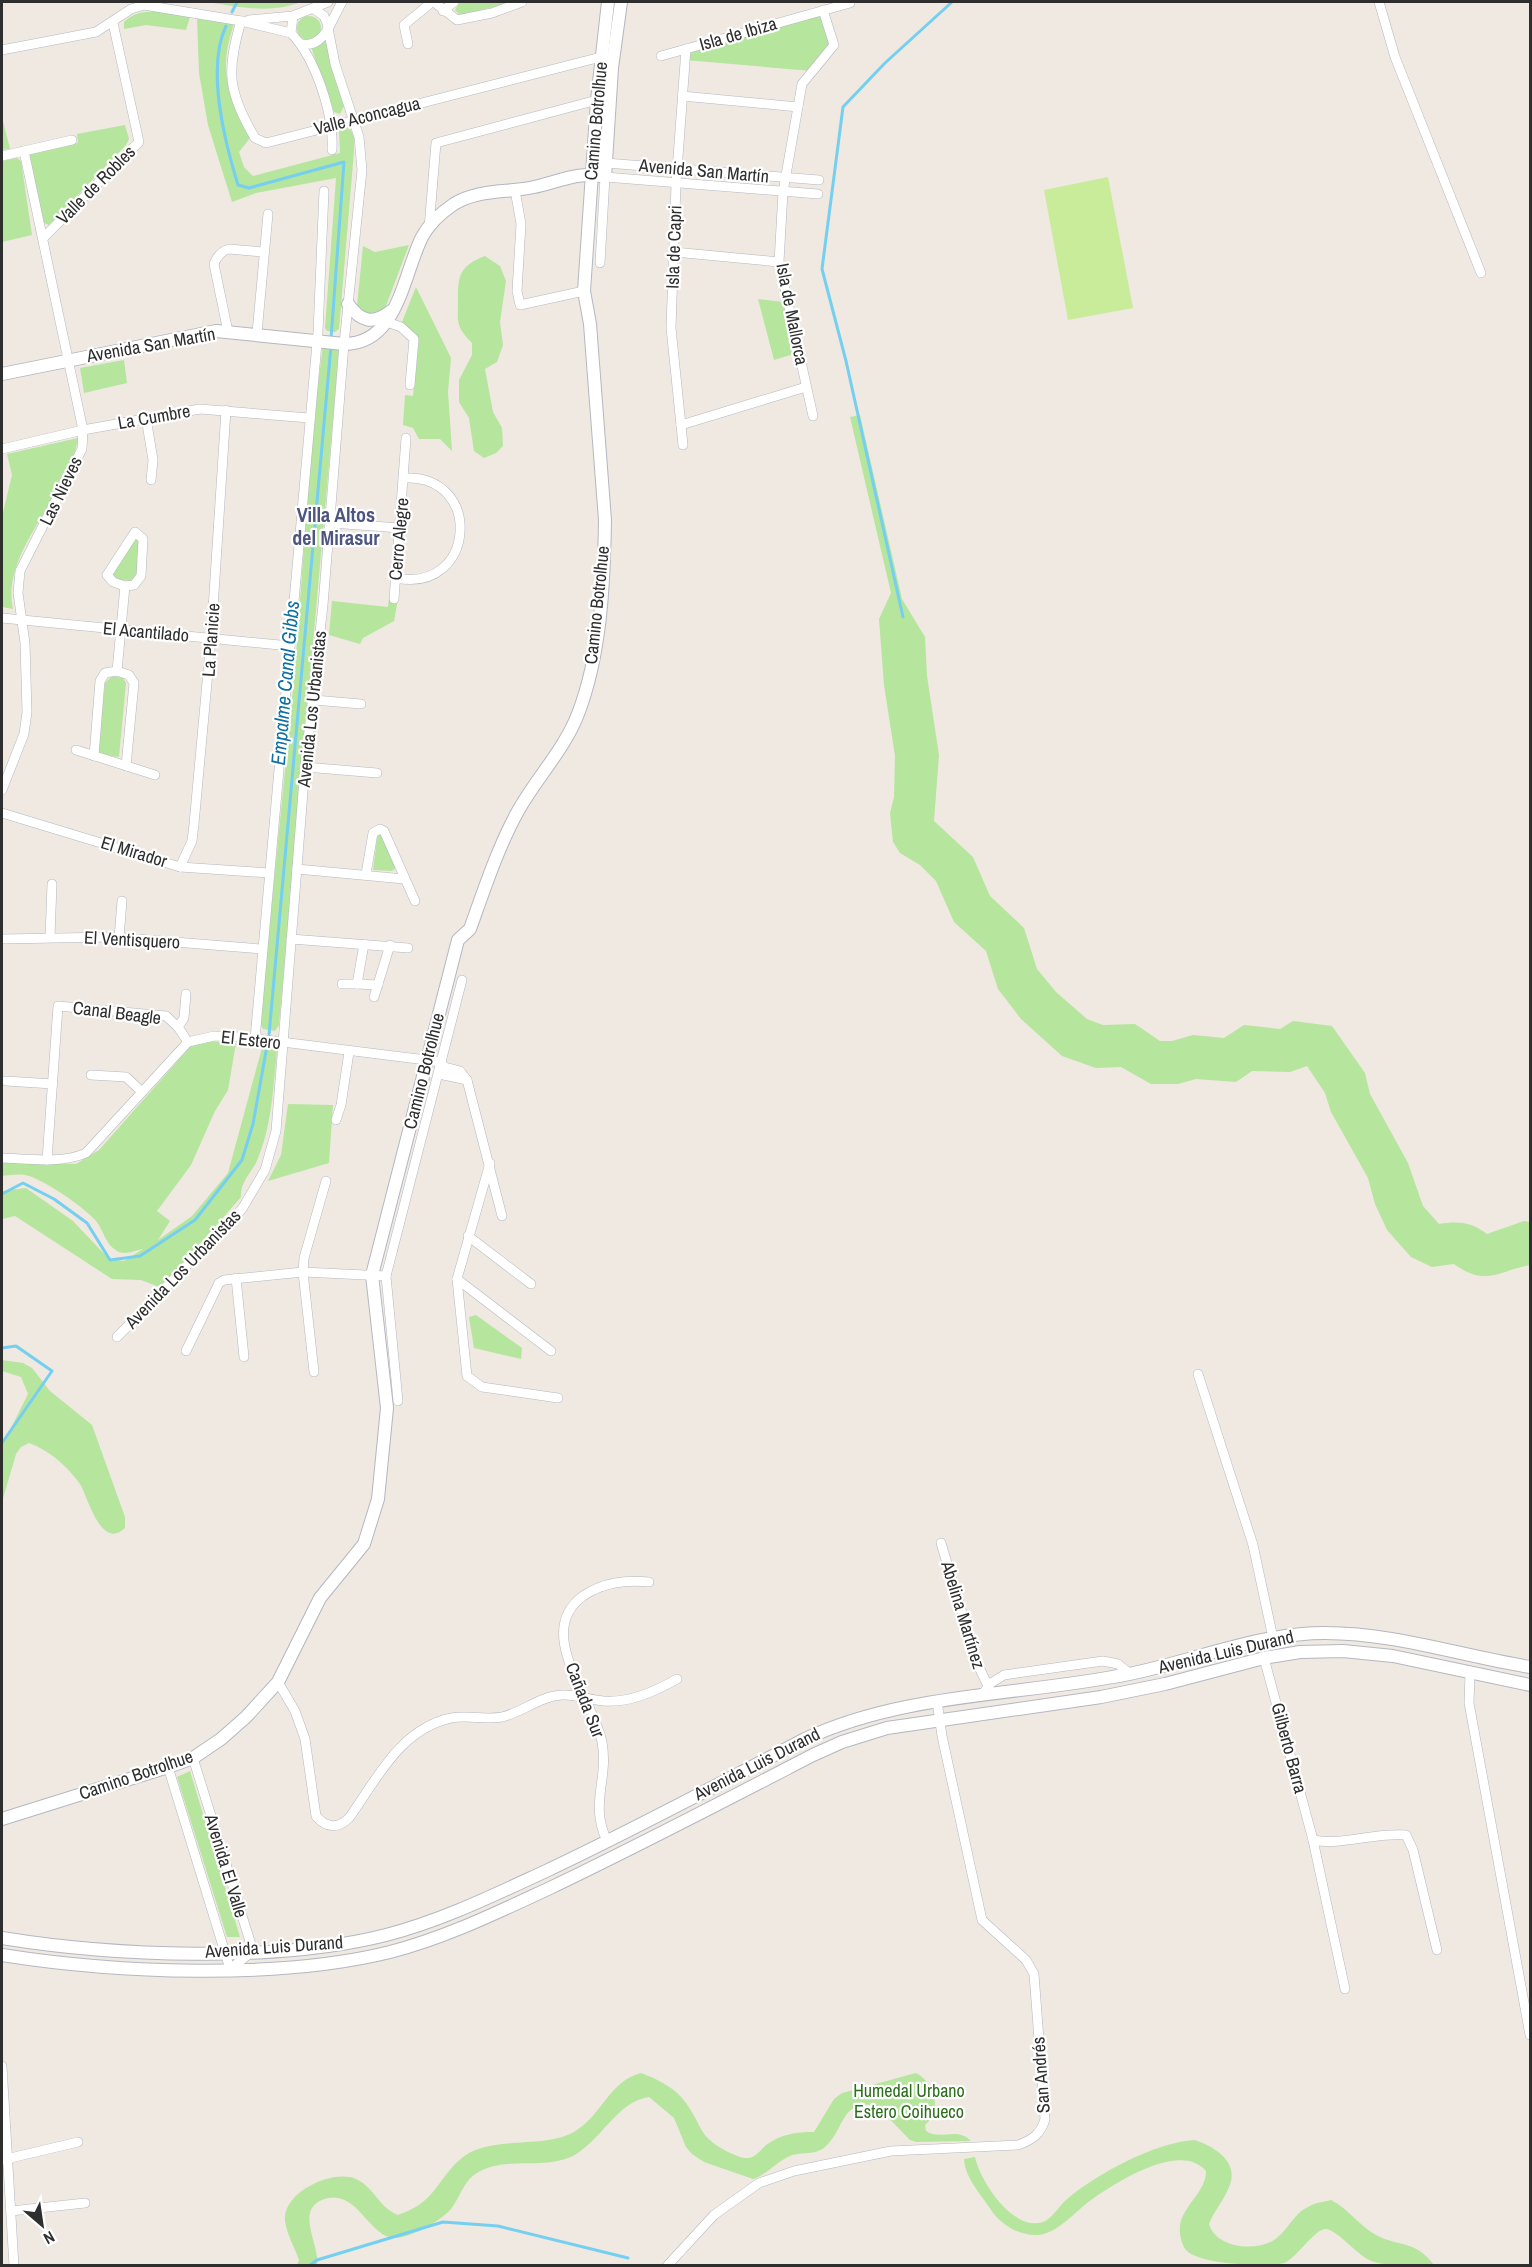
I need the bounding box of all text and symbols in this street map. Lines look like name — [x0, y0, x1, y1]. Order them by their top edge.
street label: Isla de Ibiza — [696, 11, 780, 57]
street label: Camino Botrolhue — [578, 61, 613, 181]
street label: Valle Aconcagua — [311, 90, 423, 141]
street label: Valle de Robles — [51, 140, 141, 230]
street label: Avenida San Martín — [637, 152, 770, 189]
street label: Isla de Capri — [660, 205, 687, 289]
street label: Isla de Mallorca — [770, 261, 815, 367]
street label: Avenida San Martín — [84, 321, 217, 368]
street label: La Cumbre — [116, 398, 192, 435]
street label: Las Nieves — [33, 452, 88, 529]
street label: Cerro Alegre — [382, 497, 415, 581]
district label: Villa Altos del Mirasur — [292, 501, 380, 551]
street label: Camino Botrolhue — [578, 544, 615, 665]
water label: Empalme Canal Gibbs — [264, 600, 305, 766]
street label: La Planicie — [195, 602, 226, 678]
street label: El Acantilado — [102, 615, 190, 648]
street label: Avenida Los Urbanistas — [291, 629, 332, 789]
street label: El Mirador — [98, 830, 170, 873]
street label: El Ventisquero — [83, 925, 181, 954]
street label: Canal Beagle — [72, 995, 163, 1030]
street label: Camino Botrolhue — [397, 1010, 450, 1132]
street label: El Estero — [220, 1024, 282, 1055]
street label: Avenida Los Urbanistas — [118, 1203, 246, 1335]
street label: Abelina Martínez — [935, 1557, 992, 1672]
street label: Avenida Luis Durand — [1155, 1624, 1296, 1679]
street label: Cañada Sur — [560, 1659, 611, 1741]
street label: Gilberto Barra — [1265, 1700, 1314, 1796]
street label: Avenida Luis Durand — [689, 1721, 824, 1807]
street label: Camino Botrolhue — [76, 1743, 196, 1806]
street label: Avenida El Valle — [199, 1810, 254, 1921]
street label: Avenida Luis Durand — [203, 1929, 344, 1964]
street label: San Andrés — [1025, 2036, 1056, 2114]
park label: Humedal Urbano Estero Coihueco — [853, 2078, 965, 2124]
north arrow — [12, 2195, 72, 2255]
text: N — [40, 2226, 59, 2250]

